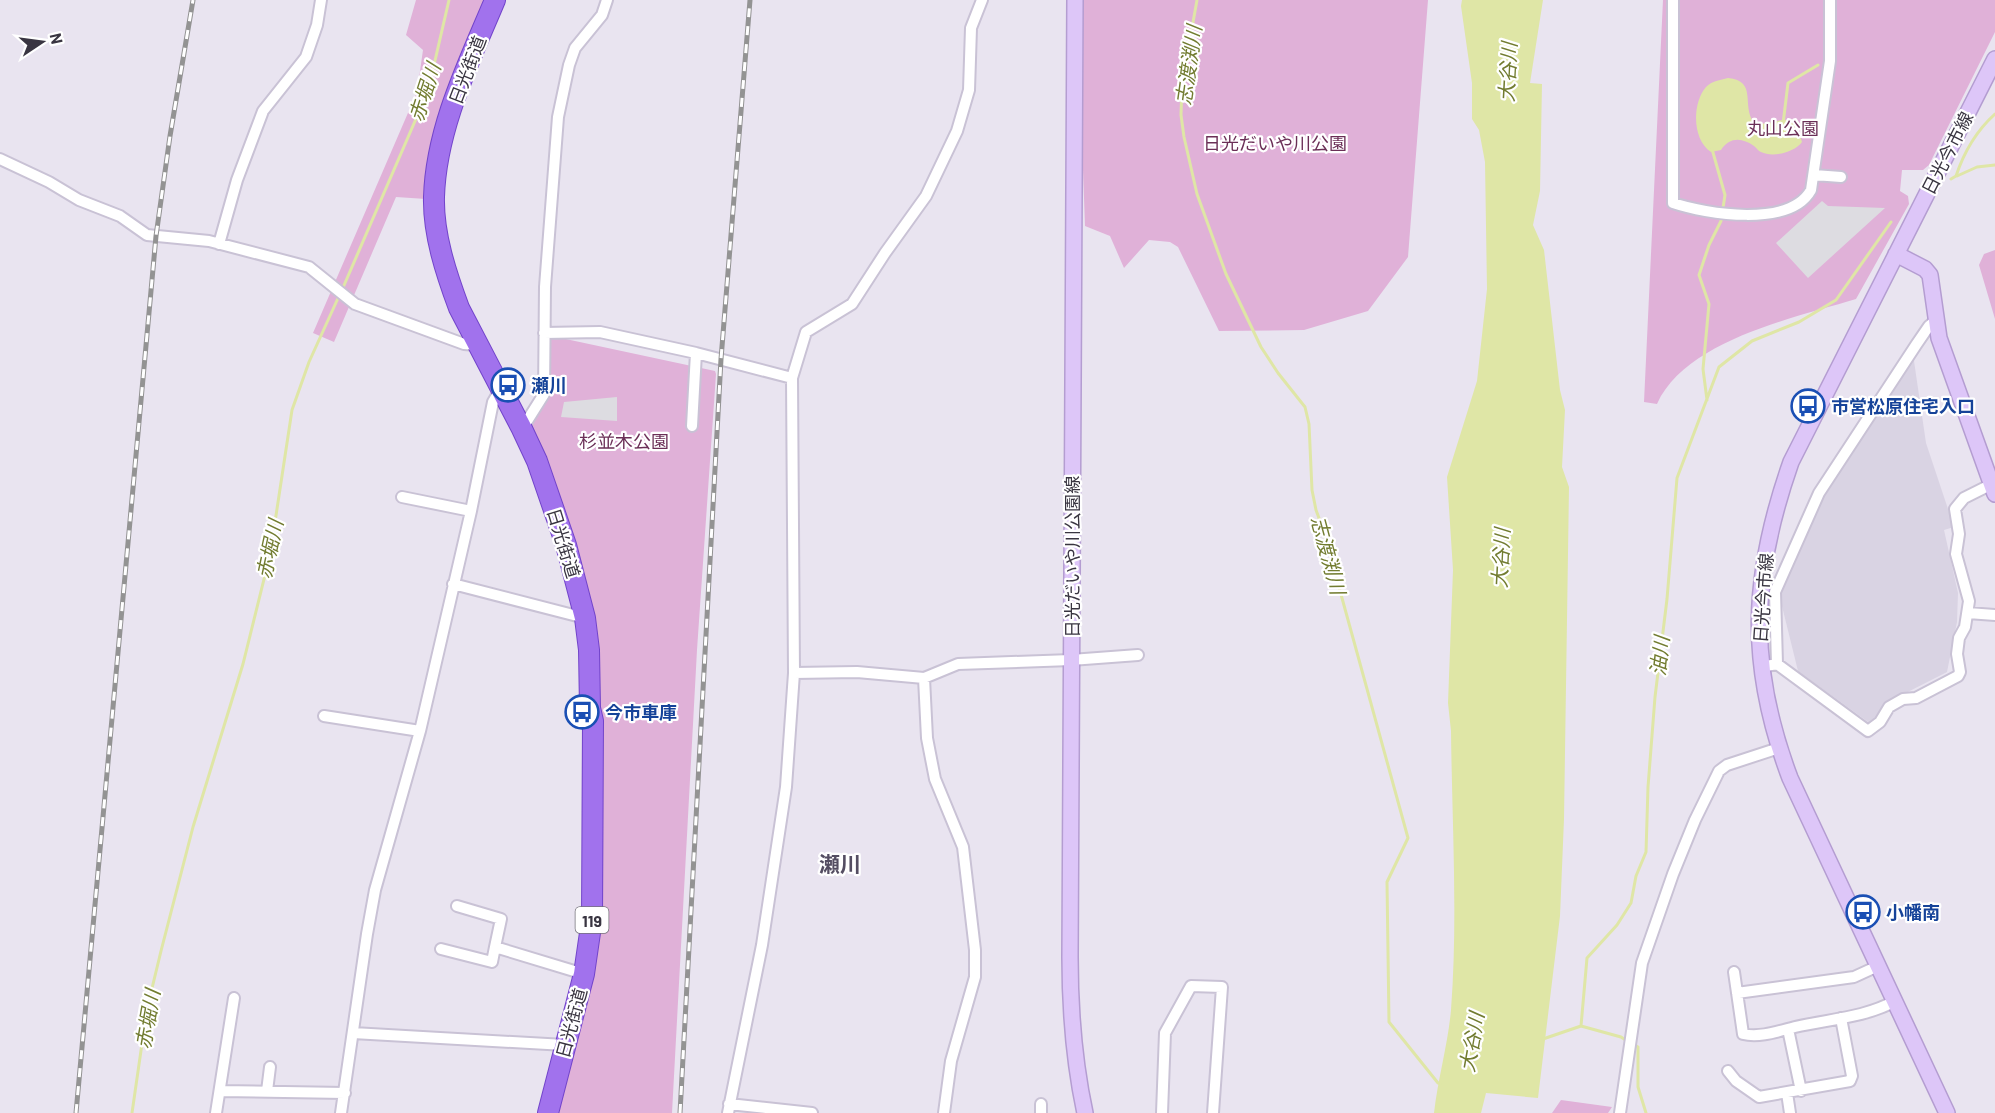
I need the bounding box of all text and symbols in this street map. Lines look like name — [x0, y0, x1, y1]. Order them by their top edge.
north arrow — [12, 12, 72, 72]
water label: 志渡渕川 — [1171, 22, 1206, 106]
text: N — [47, 31, 68, 46]
street label: 日光街道 — [444, 32, 490, 108]
water label: 大谷川 — [1493, 39, 1521, 103]
water label: 赤堀川 — [403, 58, 445, 124]
street label: 日光今市線 — [1917, 108, 1977, 198]
park label: 丸山公園 — [1747, 117, 1819, 139]
park label: 日光だいや川公園 — [1203, 132, 1347, 154]
bus stop icon: 瀬川 — [490, 367, 526, 403]
place label: 瀬川 — [531, 374, 567, 396]
bus stop icon: 市営松原住宅入口 — [1790, 388, 1826, 424]
place label: 市営松原住宅入口 — [1831, 395, 1975, 417]
park label: 杉並木公園 — [579, 430, 669, 452]
street label: 日光だいや川公園線 — [1061, 476, 1083, 638]
street label: 日光街道 — [543, 505, 585, 581]
water label: 志渡渕川 — [1307, 513, 1351, 599]
water label: 赤堀川 — [251, 515, 287, 581]
water label: 大谷川 — [1486, 525, 1514, 589]
street label: 日光今市線 — [1749, 552, 1777, 644]
water label: 油川 — [1645, 633, 1673, 677]
bus stop icon: 今市車庫 — [564, 694, 600, 730]
place label: 今市車庫 — [605, 701, 677, 723]
district label: 瀬川 — [819, 851, 861, 876]
bus stop icon: 小幡南 — [1845, 894, 1881, 930]
place label: 小幡南 — [1886, 901, 1940, 923]
road number: 119 — [576, 907, 608, 933]
water label: 赤堀川 — [130, 985, 164, 1051]
street label: 日光街道 — [551, 985, 591, 1061]
water label: 大谷川 — [1454, 1008, 1488, 1074]

